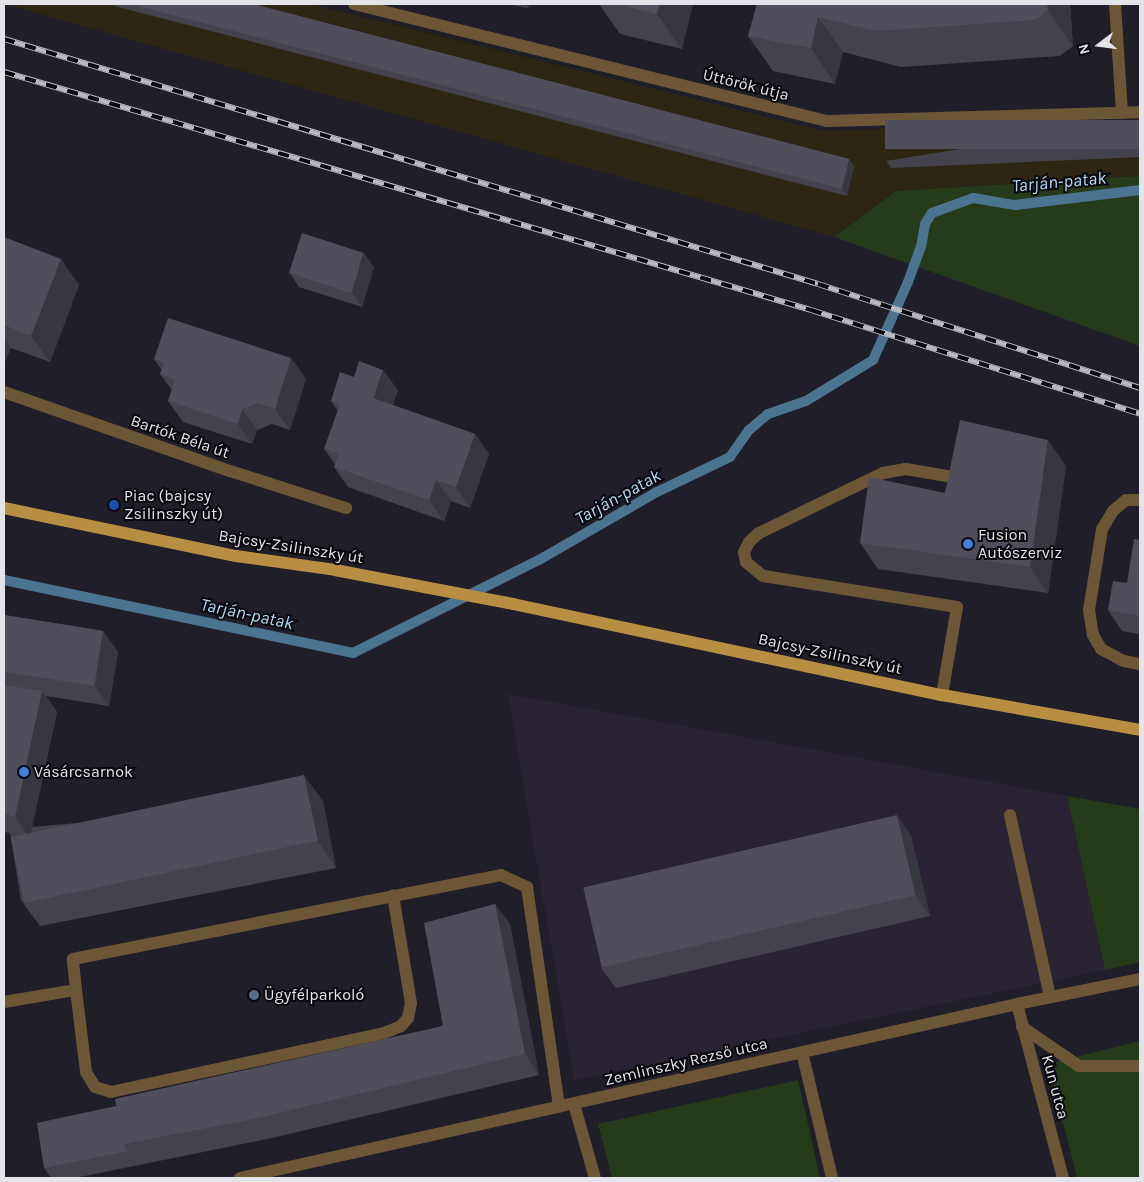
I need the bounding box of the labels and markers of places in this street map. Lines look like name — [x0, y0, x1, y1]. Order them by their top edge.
place label: Piac (bajcsy Zsilinszky út) — [124, 486, 223, 524]
marker: Piac (bajcsy Zsilinszky út) — [108, 499, 120, 511]
place label: Fusion Autószerviz — [978, 525, 1062, 563]
marker: Fusion Autószerviz — [962, 538, 974, 550]
place label: Vásárcsarnok — [34, 762, 133, 782]
marker: Vásárcsarnok — [18, 766, 30, 778]
place label: Ügyfélparkoló — [264, 985, 364, 1005]
marker: Ügyfélparkoló — [248, 989, 260, 1001]

